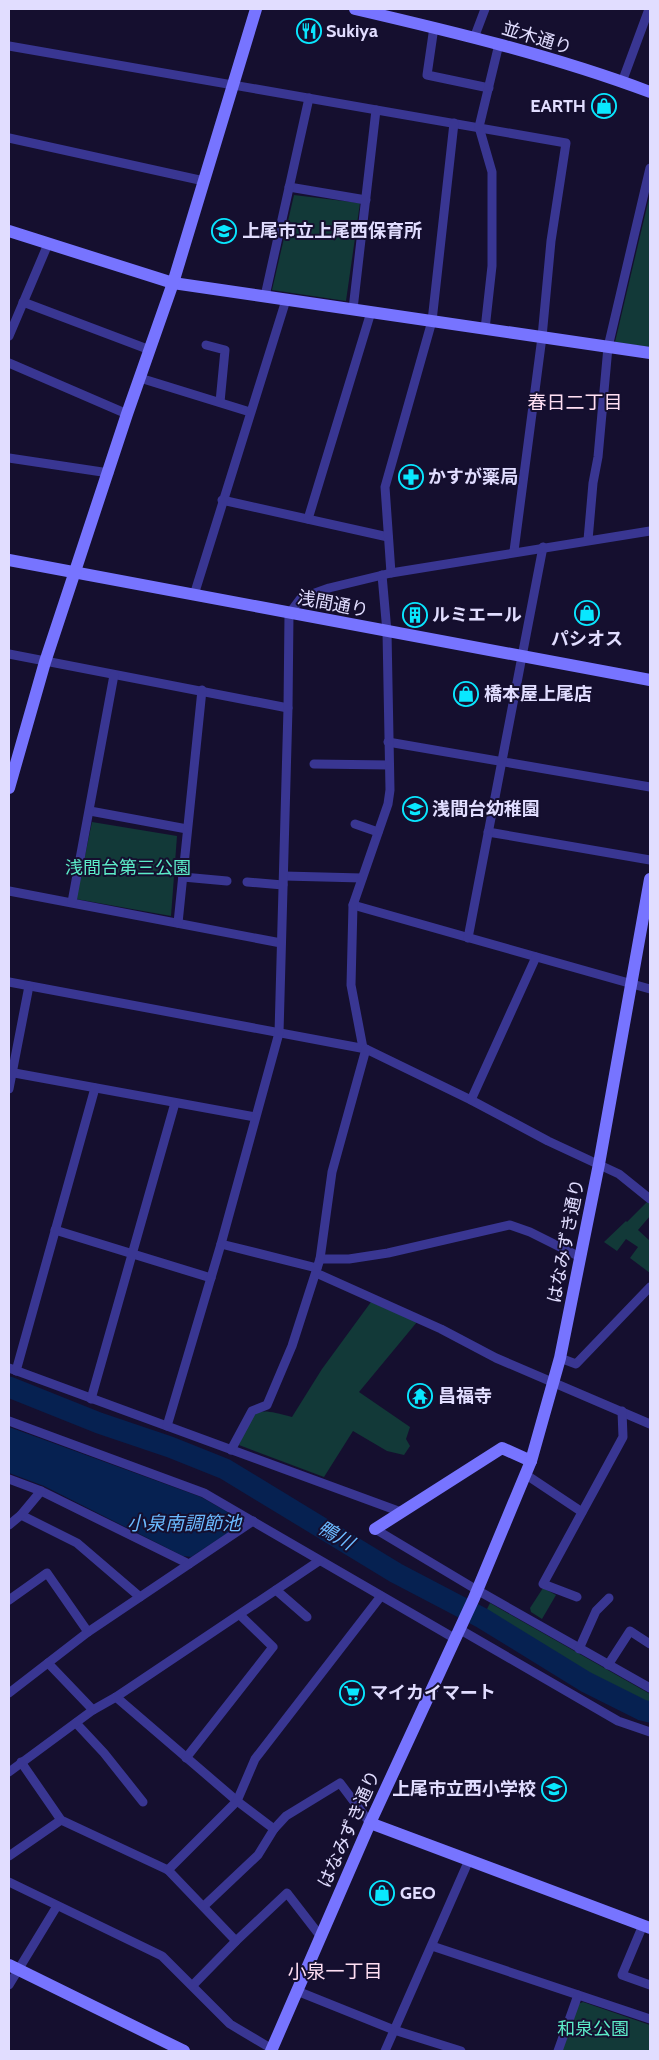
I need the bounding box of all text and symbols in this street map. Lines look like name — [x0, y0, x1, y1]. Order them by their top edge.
street label: 並木通り — [499, 17, 575, 59]
restaurant icon: Sukiya — [296, 18, 322, 44]
place label: Sukiya — [326, 20, 378, 42]
shop icon: EARTH — [591, 93, 617, 119]
place label: EARTH — [530, 95, 586, 117]
school or university icon: 上尾市立上尾西保育所 — [211, 218, 237, 244]
place label: 上尾市立上尾西保育所 — [242, 220, 422, 242]
district label: 春日二丁目 — [527, 391, 623, 414]
pharmacy icon: かすが薬局 — [398, 464, 424, 490]
place label: かすが薬局 — [428, 466, 518, 488]
street label: 浅間通り — [296, 586, 370, 622]
shop icon: パシオス — [574, 600, 600, 626]
building icon: ルミエール — [402, 602, 428, 628]
place label: ルミエール — [432, 604, 522, 626]
place label: パシオス — [551, 628, 623, 650]
shop icon: 橋本屋上尾店 — [453, 681, 479, 707]
place label: 橋本屋上尾店 — [484, 683, 592, 705]
school or university icon: 浅間台幼稚園 — [402, 796, 428, 822]
place label: 浅間台幼稚園 — [432, 798, 540, 820]
park label: 浅間台第三公園 — [65, 857, 191, 879]
street label: はなみずき通り — [543, 1177, 589, 1305]
temple icon: 昌福寺 — [407, 1383, 433, 1409]
place label: 昌福寺 — [438, 1385, 492, 1407]
water label: 小泉南調節池 — [127, 1512, 243, 1535]
water label: 鴨川 — [314, 1516, 360, 1556]
supermarket icon: マイカイマート — [339, 1680, 365, 1706]
place label: マイカイマート — [370, 1682, 496, 1704]
street label: はなみずき通り — [313, 1767, 385, 1891]
school or university icon: 上尾市立西小学校 — [541, 1776, 567, 1802]
place label: 上尾市立西小学校 — [392, 1778, 536, 1800]
shop icon: GEO — [369, 1880, 395, 1906]
place label: GEO — [400, 1882, 436, 1904]
district label: 小泉一丁目 — [287, 1960, 383, 1983]
park label: 和泉公園 — [557, 2018, 629, 2040]

